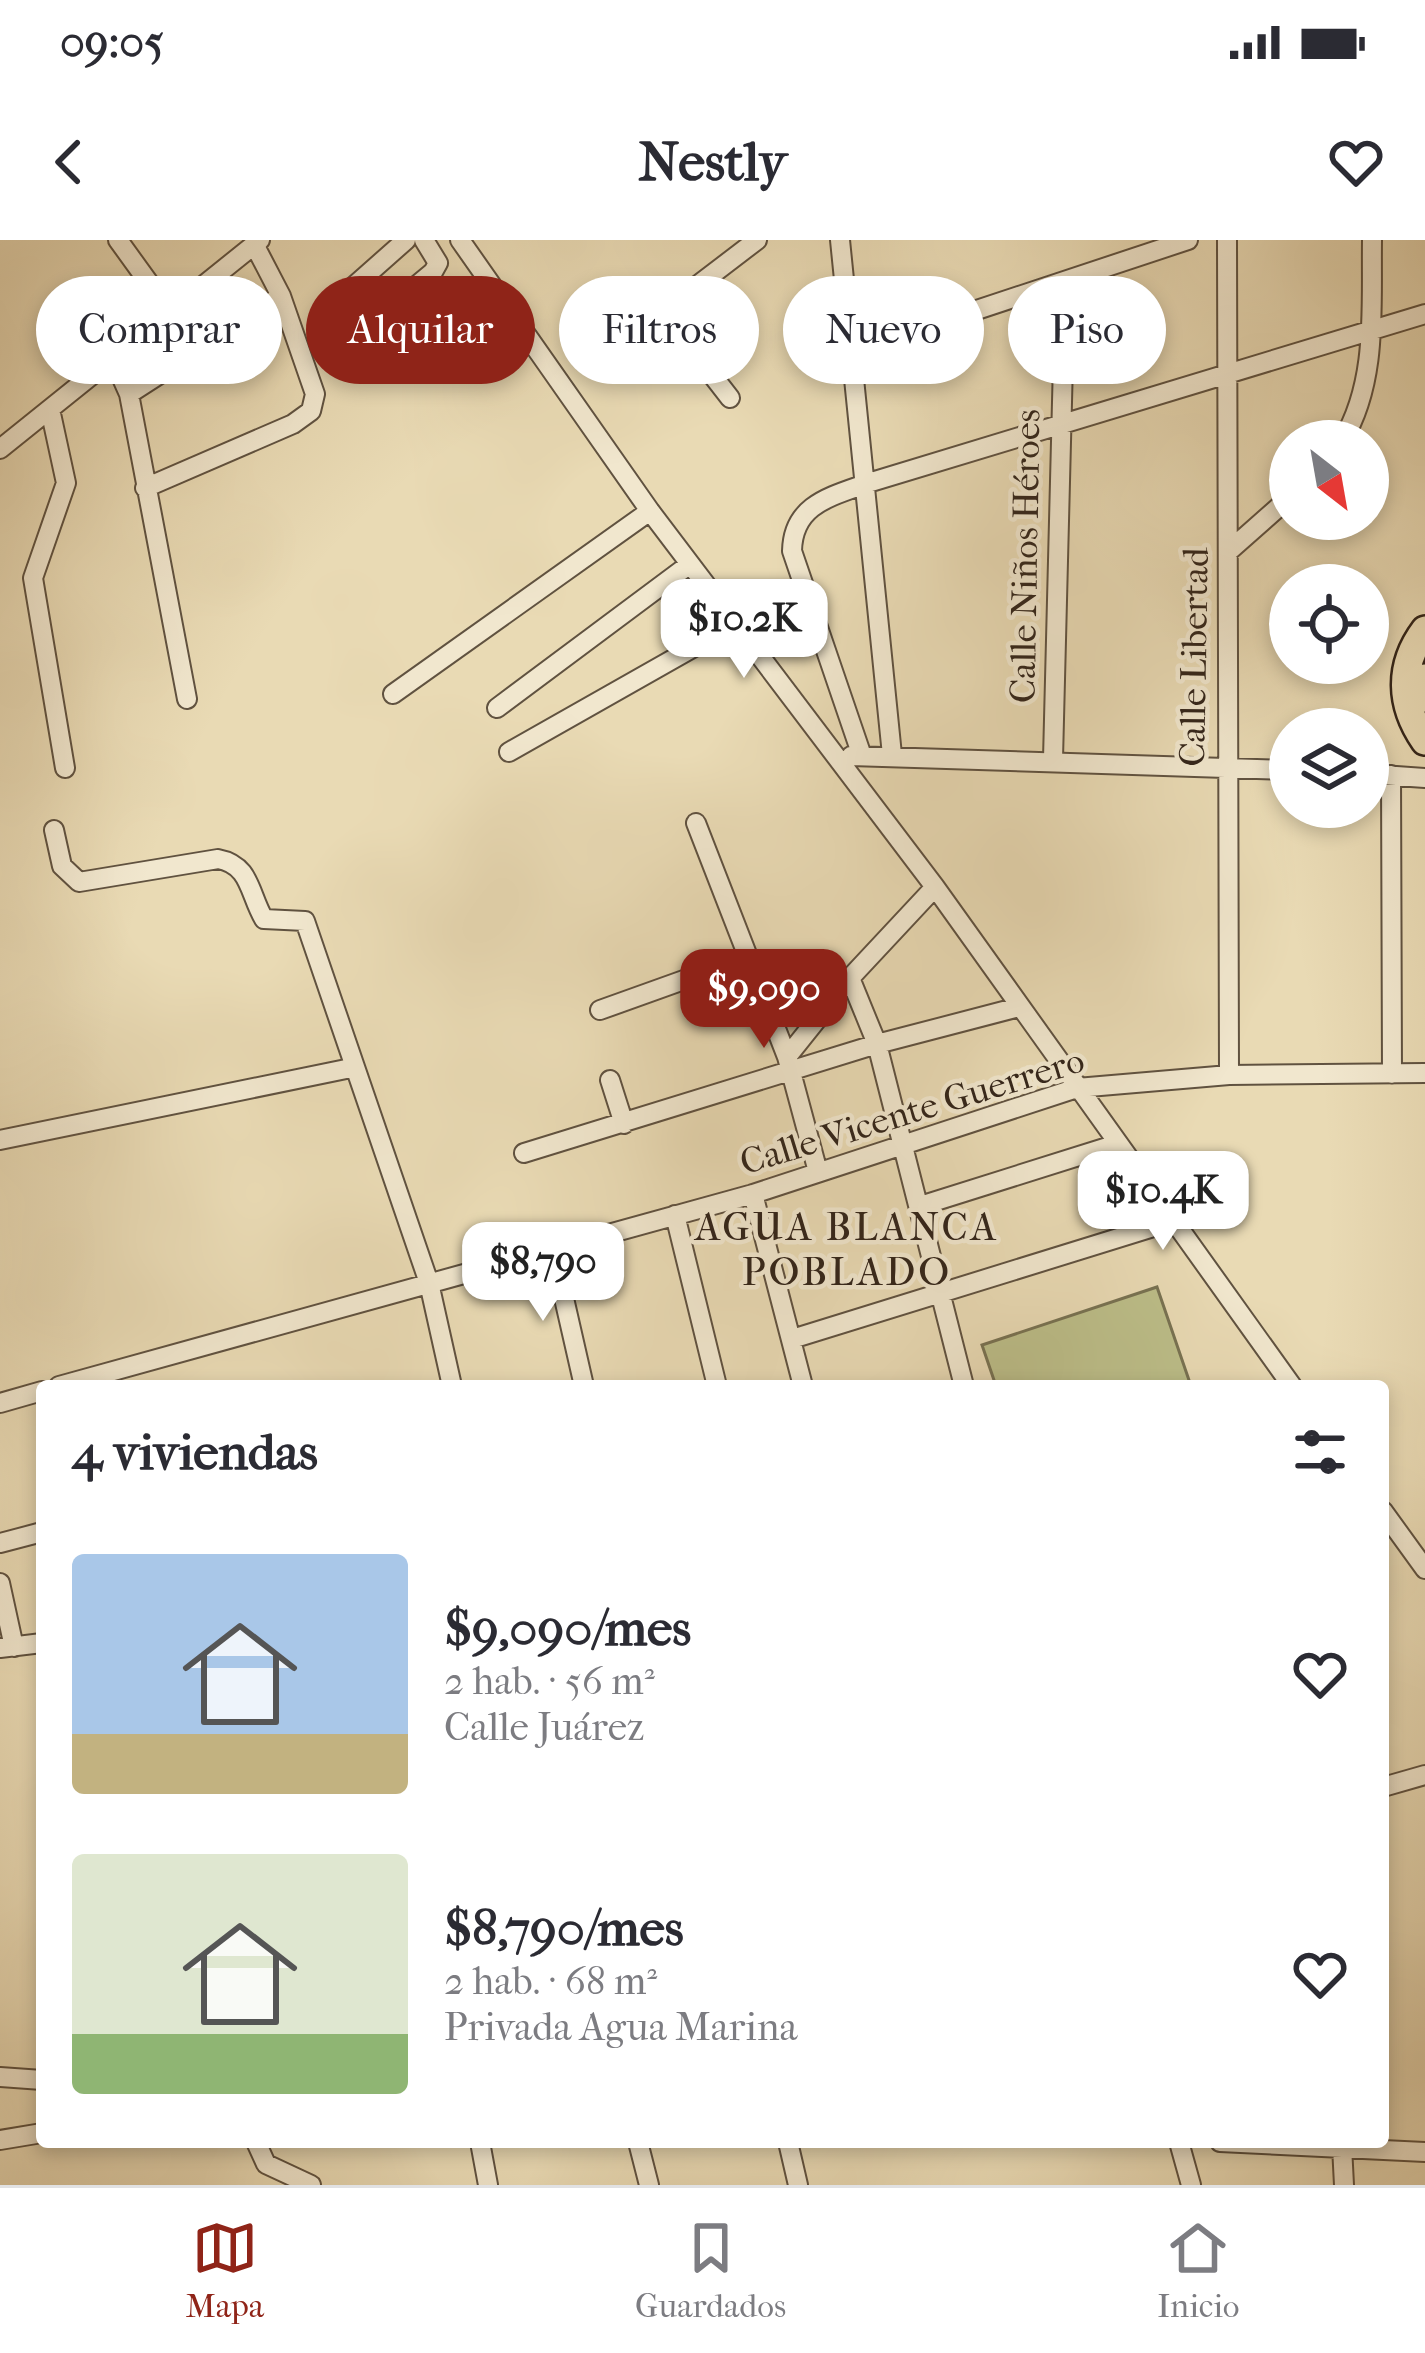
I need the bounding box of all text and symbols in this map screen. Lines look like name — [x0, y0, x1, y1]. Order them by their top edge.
text: 09:05 — [60, 16, 164, 69]
icon: back — [36, 129, 102, 195]
icon: heart — [1323, 129, 1389, 195]
text: Nestly — [638, 131, 787, 194]
chip: Comprar — [36, 276, 282, 384]
chip: Alquilar — [306, 276, 535, 384]
chip: Filtros — [559, 276, 759, 384]
chip: Nuevo — [783, 276, 984, 384]
chip: Piso — [1008, 276, 1166, 384]
street label: Calle Niños Héroes — [1001, 409, 1049, 703]
north arrow — [1269, 420, 1389, 540]
map controls — [1269, 420, 1389, 828]
street label: Calle Libertad — [1171, 547, 1217, 767]
button: locate — [1269, 564, 1389, 684]
pin: $10.2K — [646, 579, 842, 681]
text: $10.2K — [688, 595, 800, 641]
button: layers — [1269, 708, 1389, 828]
pin: $9,090 — [666, 949, 862, 1051]
text: $9,090 — [707, 965, 821, 1011]
street label: Calle Vicente Guerrero — [735, 1039, 1089, 1183]
pin: $10.4K — [1065, 1151, 1261, 1253]
text: $10.4K — [1105, 1167, 1221, 1213]
district label: AGUA BLANCA POBLADO — [693, 1204, 999, 1295]
pin: $8,790 — [445, 1222, 641, 1324]
text: $8,790 — [489, 1238, 597, 1284]
icon: filters — [1287, 1419, 1353, 1485]
text: 4 viviendas — [72, 1422, 318, 1482]
text: $9,090/mes — [444, 1598, 691, 1658]
icon: home — [168, 1602, 312, 1746]
icon: heart — [1287, 1641, 1353, 1707]
text: 2 hab. · 56 m² — [444, 1658, 655, 1704]
text: Calle Juárez — [444, 1704, 644, 1750]
text: $8,790/mes — [444, 1898, 684, 1958]
icon: home — [168, 1902, 312, 2046]
icon: heart — [1287, 1941, 1353, 2007]
text: 2 hab. · 68 m² — [444, 1958, 657, 2004]
text: Privada Agua Marina — [444, 2004, 798, 2050]
tab: Mapa — [185, 2215, 264, 2326]
tab: Guardados — [635, 2215, 786, 2326]
tab: Inicio — [1157, 2215, 1239, 2326]

